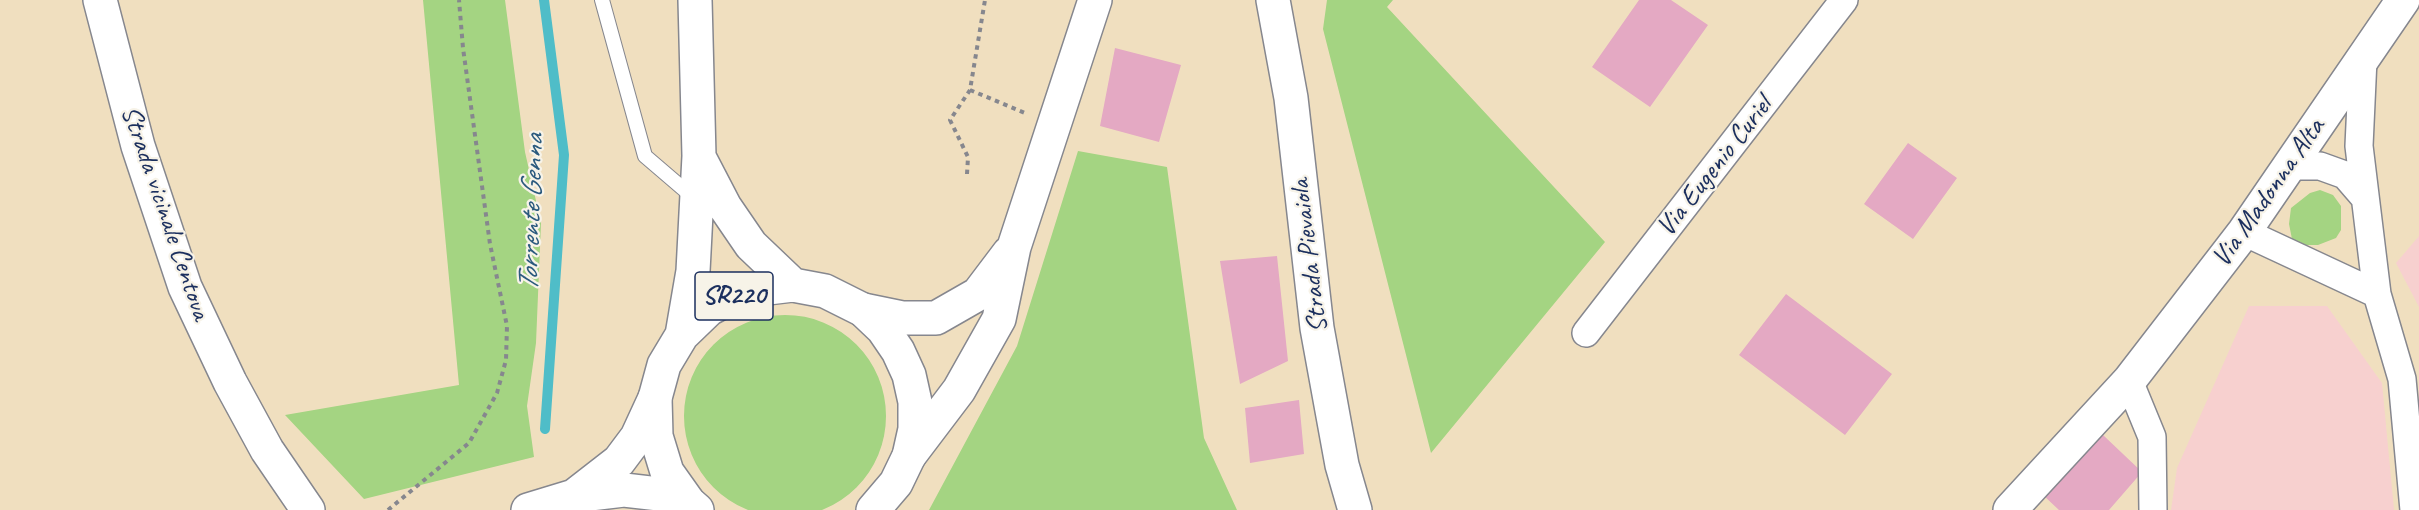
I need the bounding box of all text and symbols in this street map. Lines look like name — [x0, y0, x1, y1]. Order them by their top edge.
street label: Via Eugenio Curiel — [1650, 90, 1780, 244]
street label: Strada vicinale Centova — [113, 102, 217, 324]
street label: Via Madonna Alta — [2205, 112, 2333, 274]
water label: Torrente Genna — [511, 134, 553, 292]
street label: Strada Pievaiola — [1284, 177, 1336, 335]
road number: SR220 — [695, 272, 773, 320]

